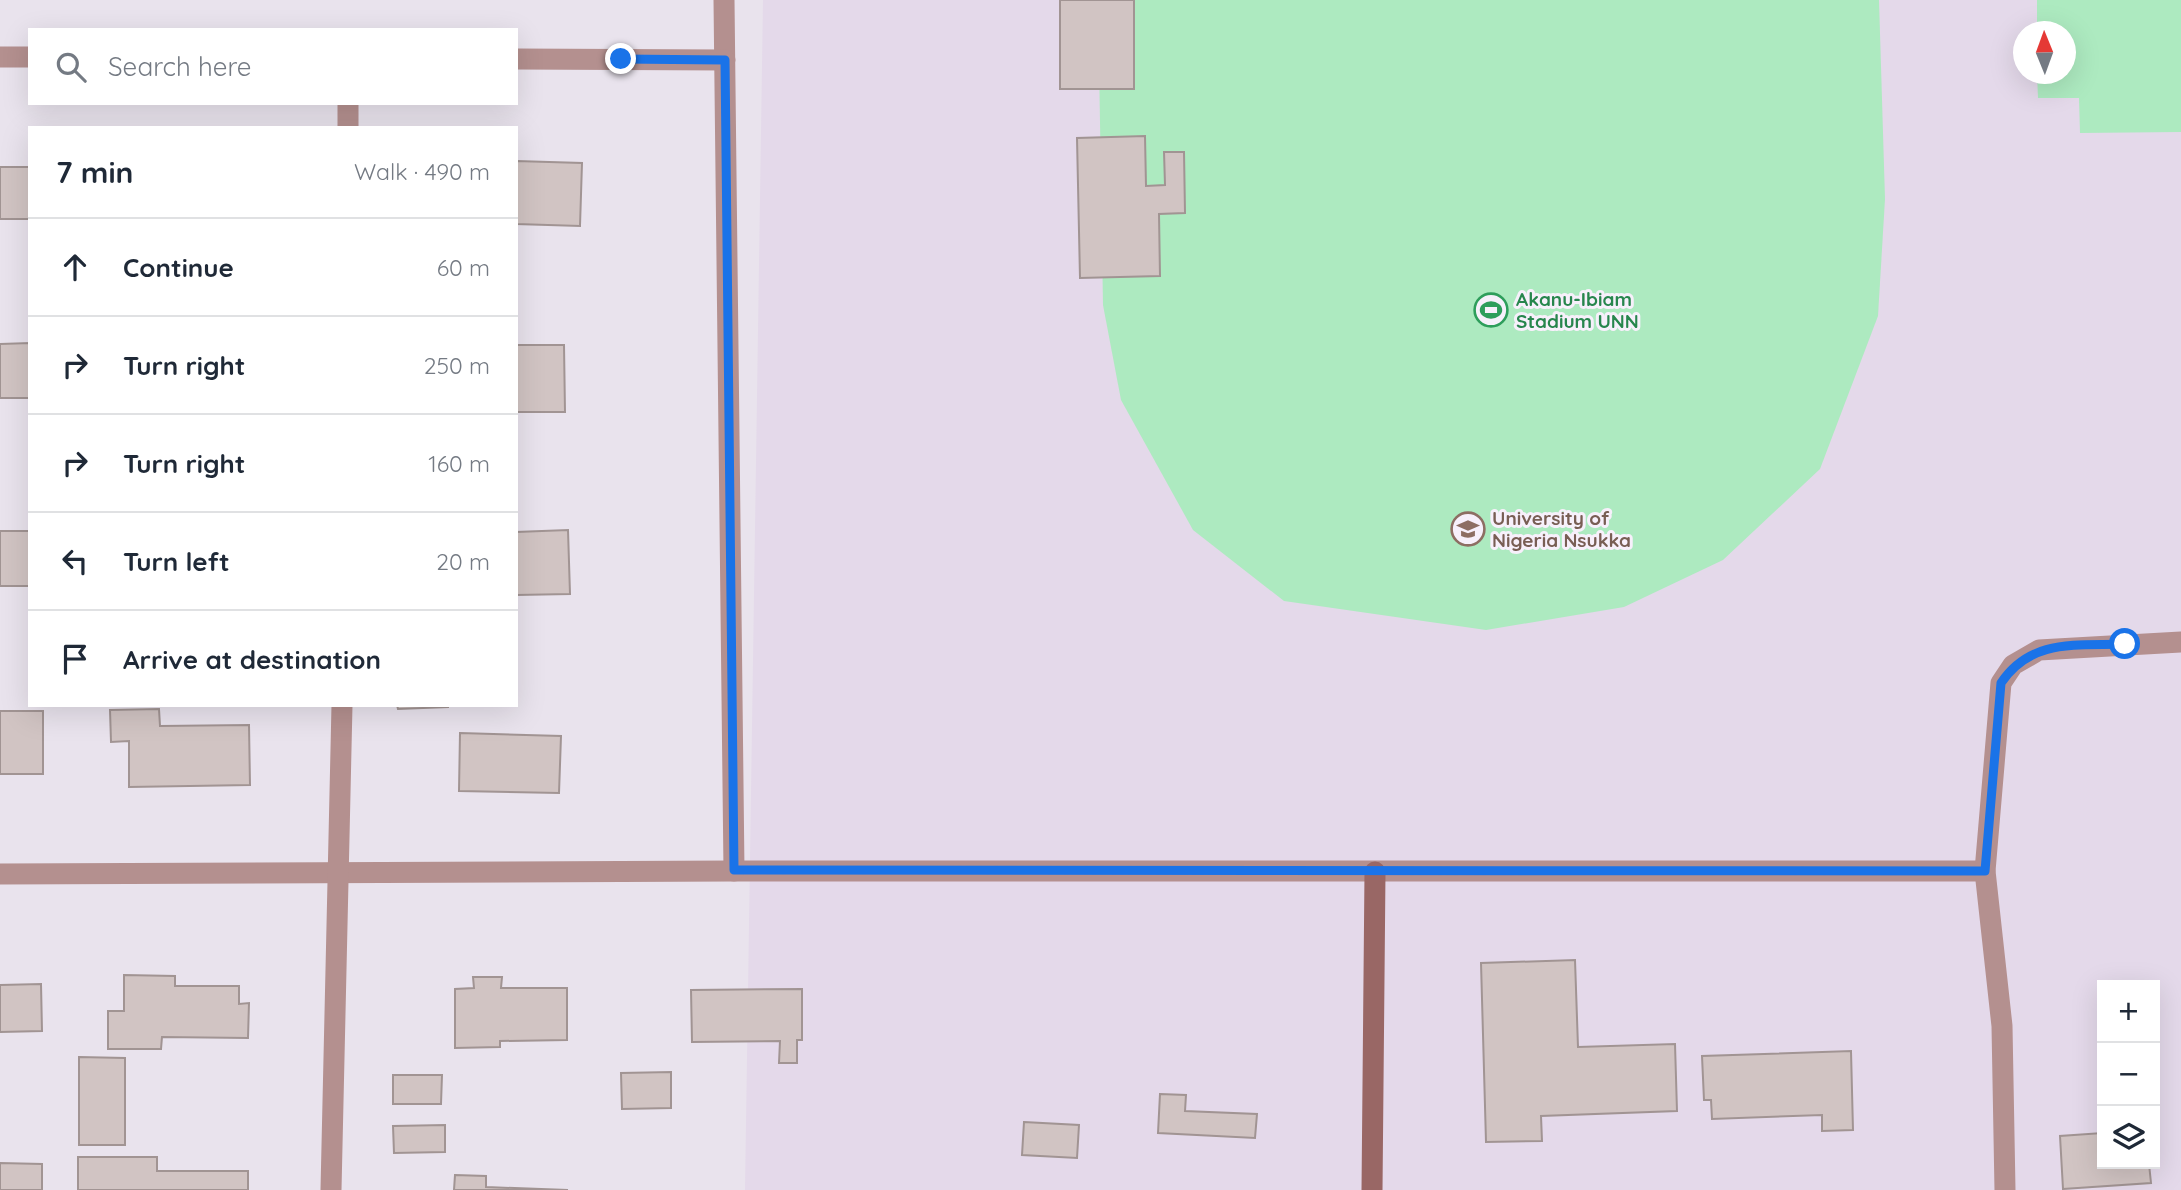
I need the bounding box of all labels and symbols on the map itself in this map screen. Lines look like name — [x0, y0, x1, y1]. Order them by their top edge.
north arrow — [2013, 21, 2076, 84]
route end — [605, 43, 636, 74]
place label: Akanu-Ibiam Stadium UNN — [1516, 287, 1639, 333]
sports icon: Akanu-Ibiam Stadium UNN — [1472, 291, 1510, 329]
place label: University of Nigeria Nsukka — [1492, 506, 1631, 552]
school or university icon: University of Nigeria Nsukka — [1449, 510, 1487, 548]
route start — [2109, 628, 2140, 659]

